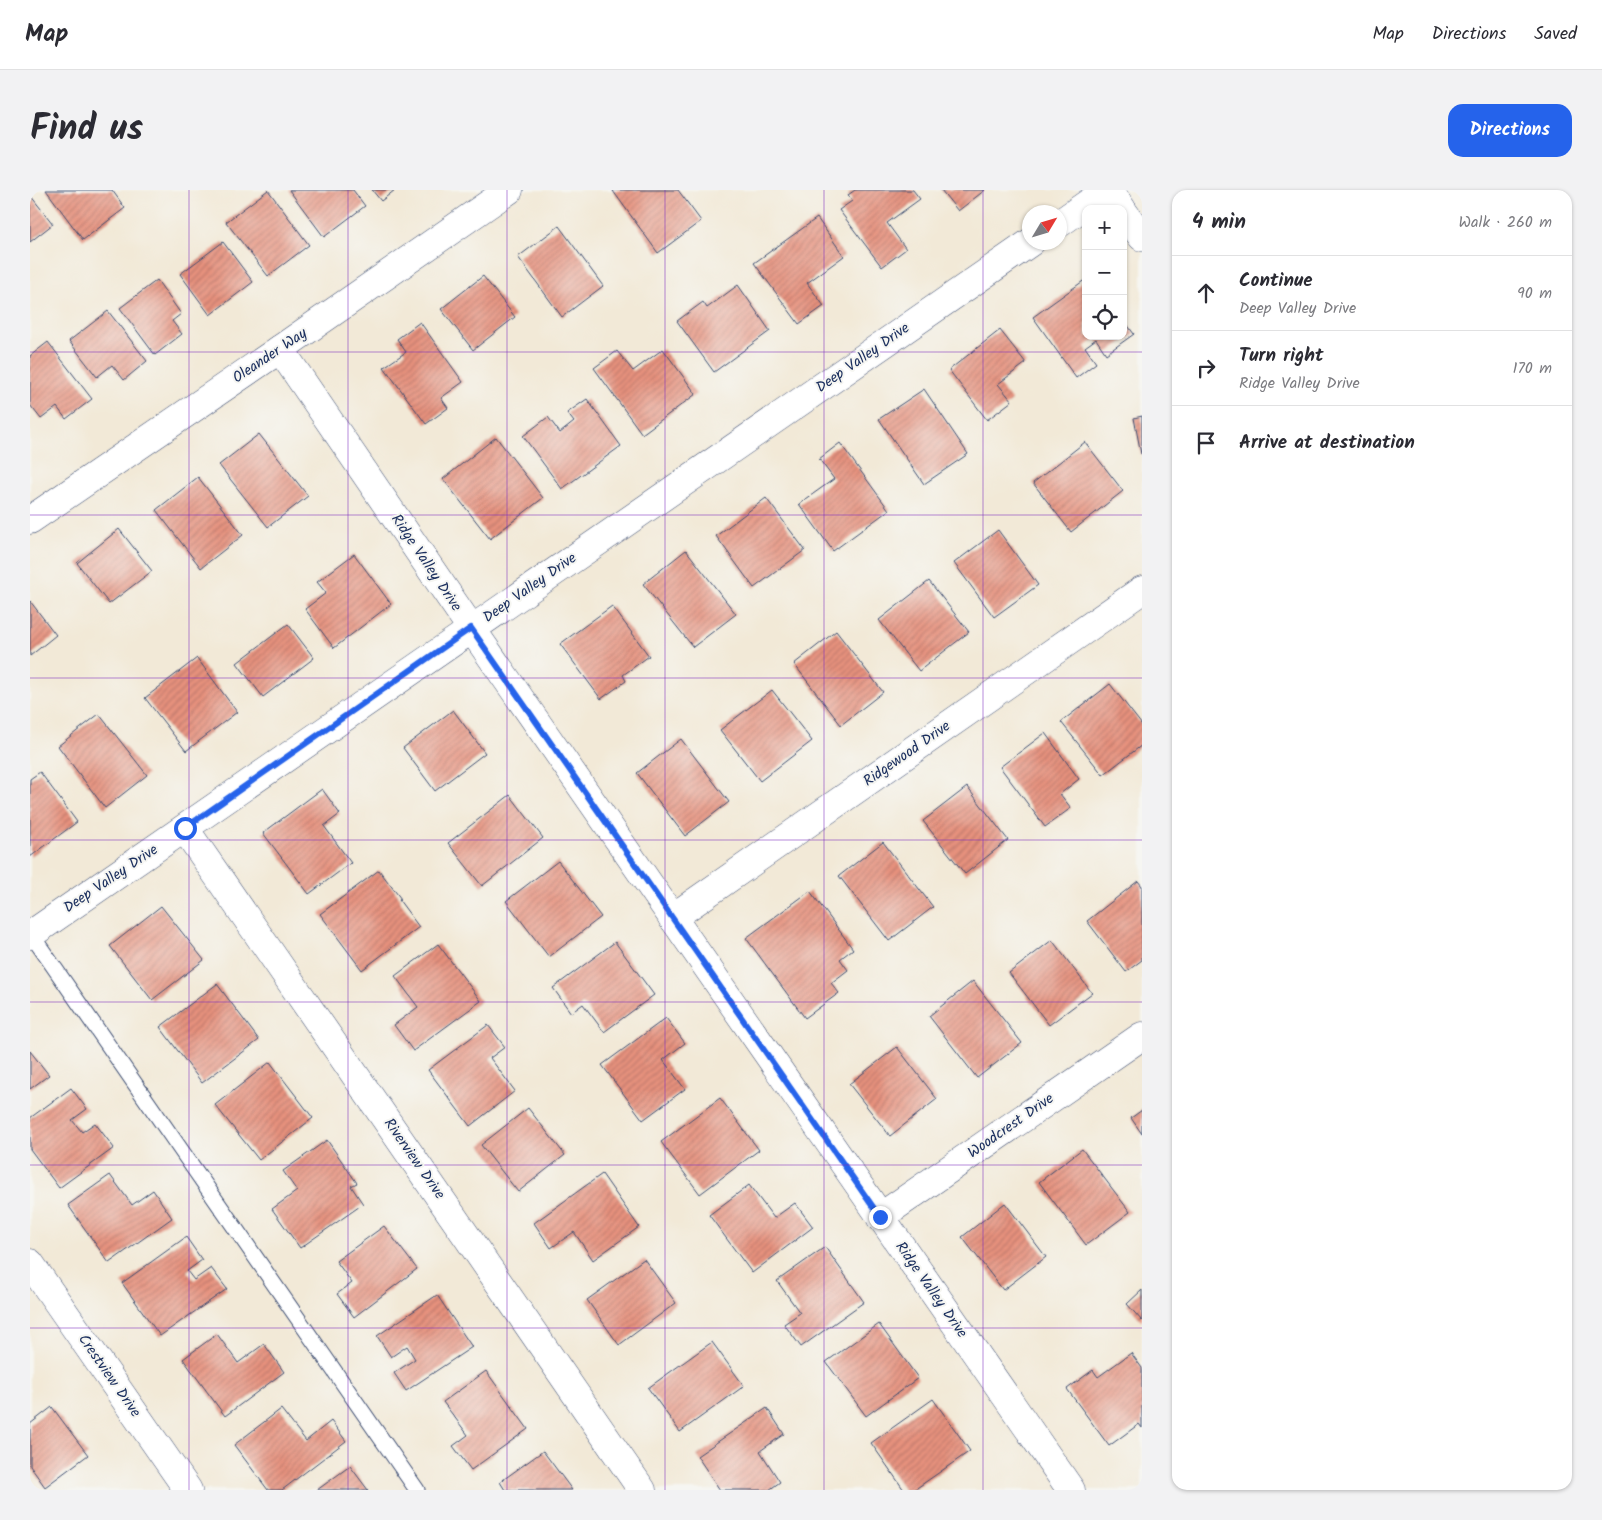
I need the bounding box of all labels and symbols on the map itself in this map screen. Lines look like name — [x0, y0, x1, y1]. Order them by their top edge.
north arrow — [1022, 205, 1067, 250]
street label: Deep Valley Drive — [811, 317, 915, 399]
street label: Oleander Way — [228, 322, 313, 390]
street label: Ridge Valley Drive — [384, 509, 468, 617]
street label: Deep Valley Drive — [478, 547, 582, 629]
street label: Ridgewood Drive — [858, 715, 956, 793]
route start — [174, 817, 197, 840]
street label: Deep Valley Drive — [59, 838, 163, 920]
street label: Woodcrest Drive — [963, 1087, 1059, 1165]
street label: Riverview Drive — [377, 1113, 451, 1205]
route end — [869, 1206, 892, 1229]
street label: Ridge Valley Drive — [889, 1237, 973, 1343]
street label: Crestview Drive — [71, 1329, 147, 1423]

